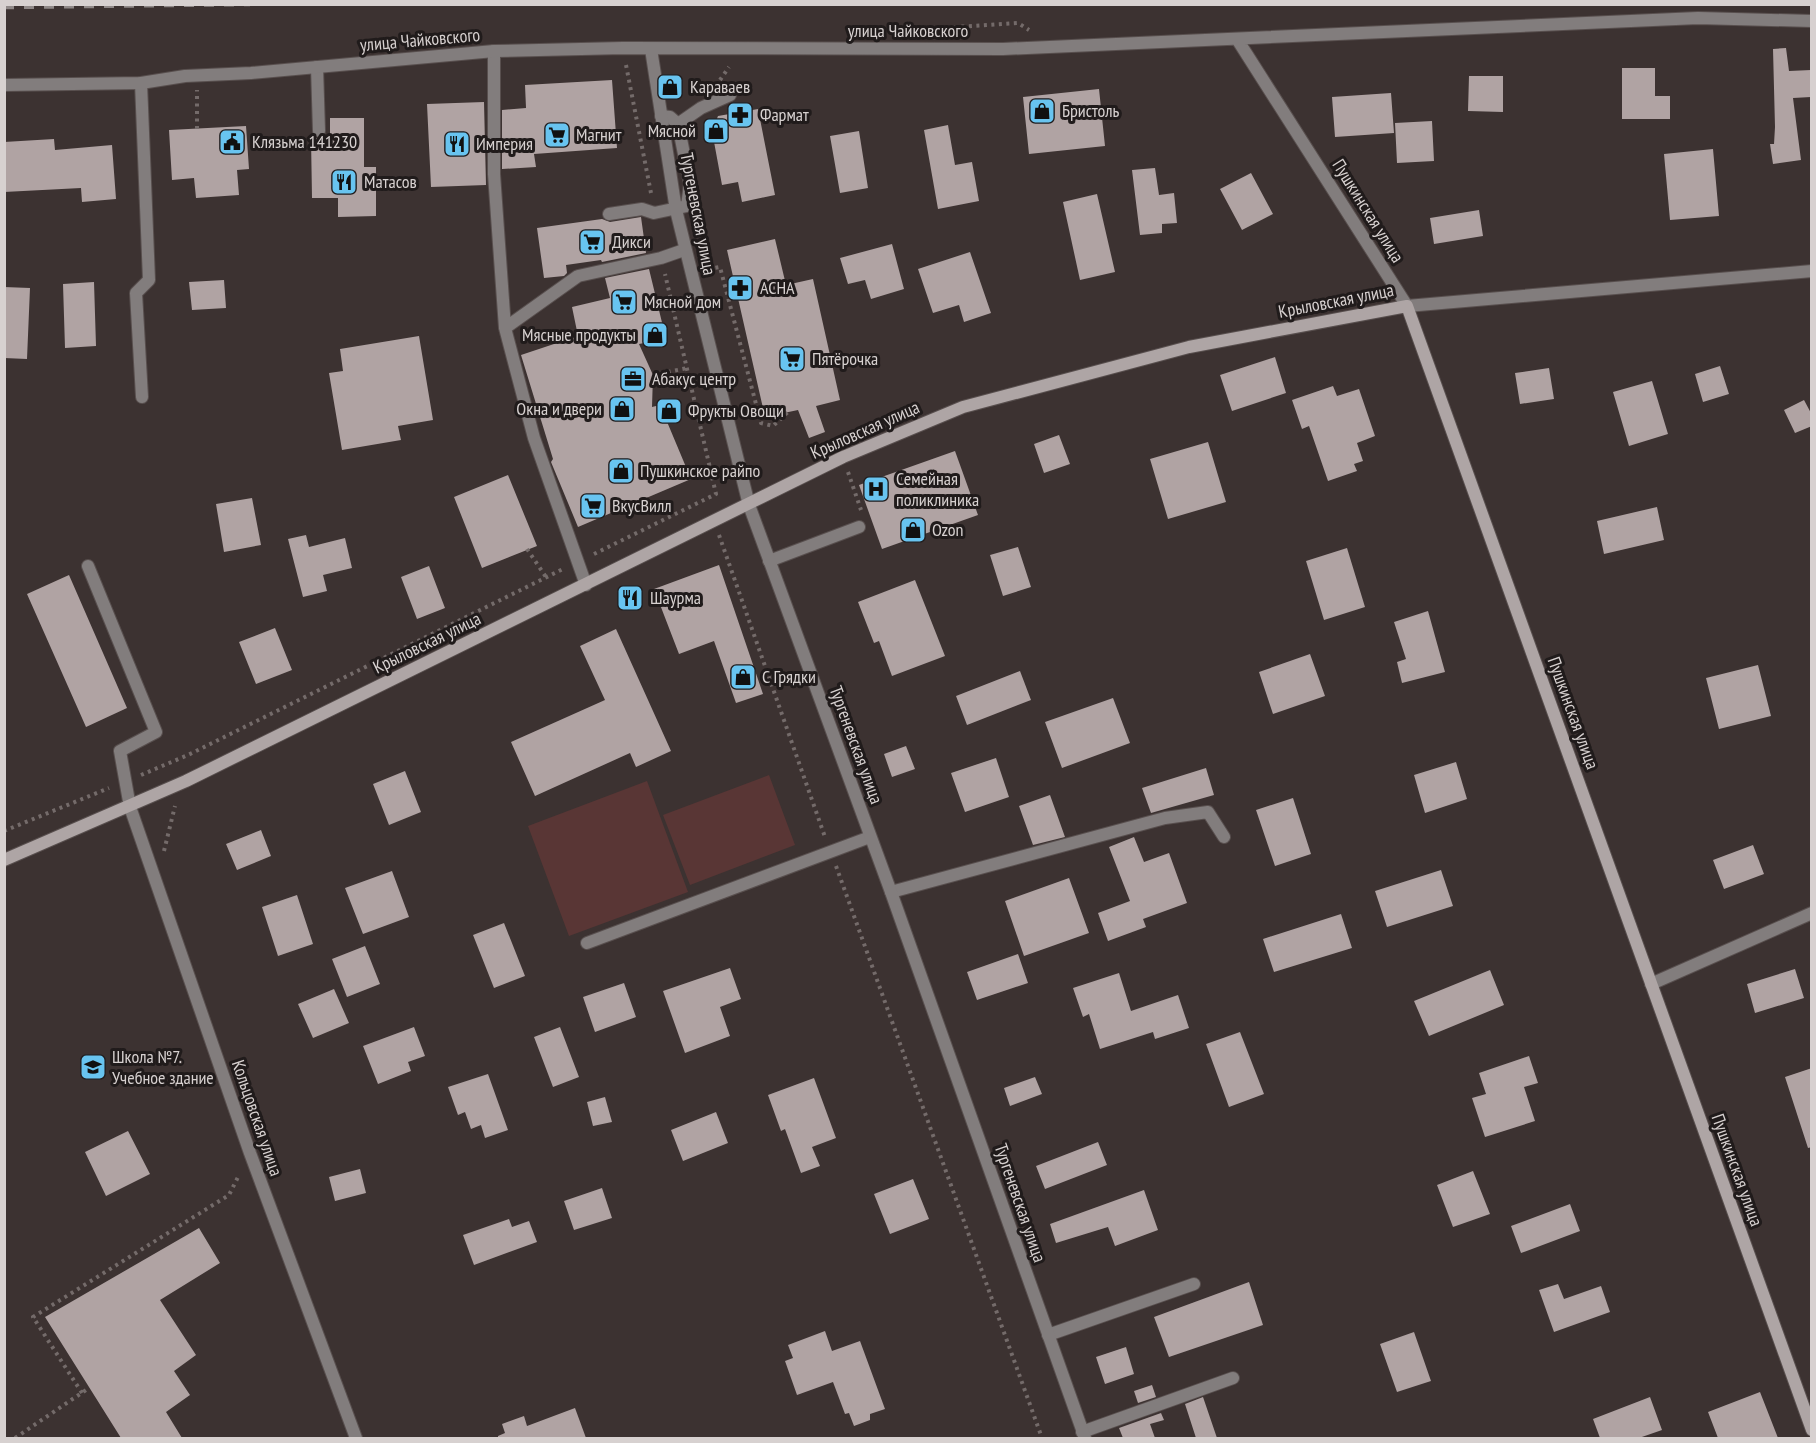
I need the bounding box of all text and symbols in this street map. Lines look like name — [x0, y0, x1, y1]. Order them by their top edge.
street label: улица Чайковского — [848, 19, 968, 42]
street label: улица Чайковского — [359, 23, 481, 56]
shop icon: Караваев — [655, 72, 685, 102]
place label: Караваев — [690, 75, 750, 98]
shop icon: Бристоль — [1027, 96, 1057, 126]
place label: Бристоль — [1062, 99, 1120, 122]
pharmacy icon: Фармат — [725, 100, 755, 130]
place label: Фармат — [760, 103, 809, 126]
shop icon: Мясной — [701, 116, 731, 146]
place label: Мясной — [648, 119, 696, 142]
supermarket icon: Магнит — [542, 120, 572, 150]
place label: Магнит — [576, 123, 622, 146]
public building icon: Клязьма 141230 — [217, 127, 247, 157]
restaurant icon: Империя — [442, 129, 472, 159]
place label: Клязьма 141230 — [252, 130, 357, 153]
place label: Империя — [476, 132, 533, 155]
street label: Тургеневская улица — [675, 151, 722, 277]
street label: Пушкинская улица — [1327, 155, 1409, 267]
restaurant icon: Матасов — [329, 167, 359, 197]
place label: Матасов — [364, 170, 417, 193]
supermarket icon: Дикси — [577, 227, 607, 257]
place label: Дикси — [612, 230, 651, 253]
pharmacy icon: АСНА — [725, 273, 755, 303]
place label: АСНА — [760, 276, 795, 299]
street label: Крыловская улица — [1276, 278, 1395, 323]
supermarket icon: Мясной дом — [609, 287, 639, 317]
place label: Мясной дом — [644, 290, 721, 313]
shop icon: Мясные продукты — [640, 320, 670, 350]
place label: Мясные продукты — [522, 323, 636, 346]
supermarket icon: Пятёрочка — [777, 344, 807, 374]
place label: Пятёрочка — [812, 347, 878, 370]
office icon: Абакус центр — [618, 364, 648, 394]
place label: Абакус центр — [652, 367, 736, 390]
shop icon: Окна и двери — [607, 394, 637, 424]
street label: Крыловская улица — [807, 395, 923, 464]
shop icon: Фрукты Овощи — [654, 396, 684, 426]
place label: Окна и двери — [516, 397, 602, 420]
place label: Фрукты Овощи — [688, 399, 784, 422]
shop icon: Пушкинское райпо — [606, 456, 636, 486]
place label: Пушкинское райпо — [640, 459, 761, 482]
place label: Семейная поликлиника — [896, 467, 979, 511]
hospital icon: Семейная поликлиника — [861, 474, 891, 504]
supermarket icon: ВкусВилл — [578, 491, 608, 521]
place label: ВкусВилл — [612, 494, 672, 517]
shop icon: Ozon — [898, 515, 928, 545]
place label: Ozon — [932, 518, 964, 541]
restaurant icon: Шаурма — [615, 583, 645, 613]
place label: Шаурма — [650, 586, 701, 609]
street label: Крыловская улица — [369, 607, 484, 679]
street label: Пушкинская улица — [1543, 654, 1604, 772]
shop icon: С Грядки — [728, 662, 758, 692]
place label: С Грядки — [762, 665, 816, 688]
street label: Тургеневская улица — [824, 683, 888, 807]
place label: Школа №7. Учебное здание — [112, 1045, 214, 1089]
school or university icon: Школа №7. Учебное здание — [78, 1052, 108, 1082]
street label: Кольцовская улица — [227, 1057, 288, 1179]
street label: Пушкинская улица — [1707, 1111, 1768, 1229]
street label: Тургеневская улица — [989, 1140, 1052, 1265]

